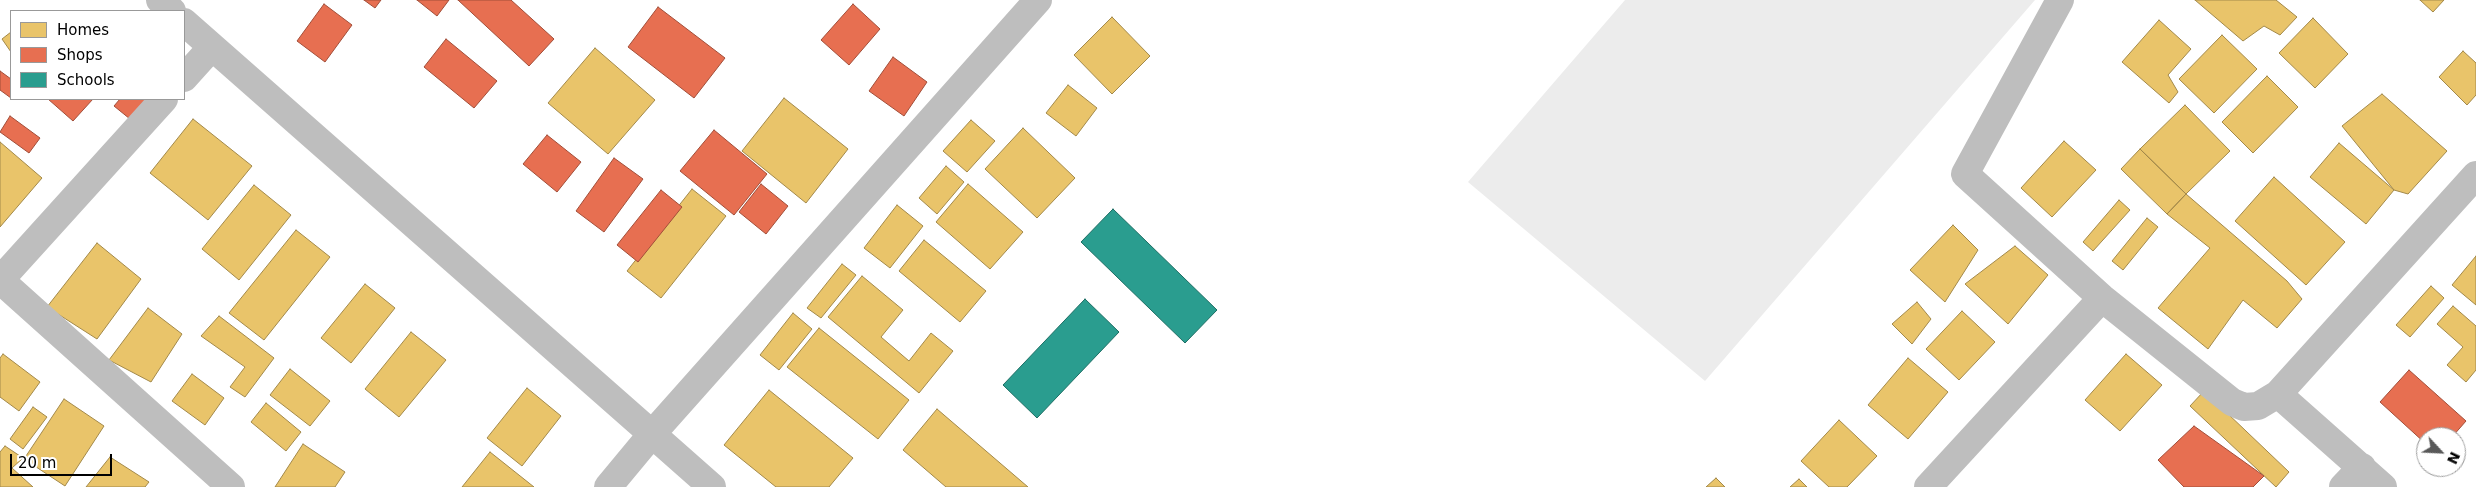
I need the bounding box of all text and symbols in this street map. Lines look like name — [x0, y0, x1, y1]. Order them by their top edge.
legend — [10, 10, 185, 100]
text: Homes — [57, 21, 109, 39]
text: Shops — [57, 46, 103, 64]
text: Schools — [57, 71, 115, 89]
north arrow — [2416, 427, 2466, 477]
scale bar — [12, 444, 115, 476]
text: N — [2444, 449, 2463, 467]
text: 20 m — [18, 454, 56, 472]

